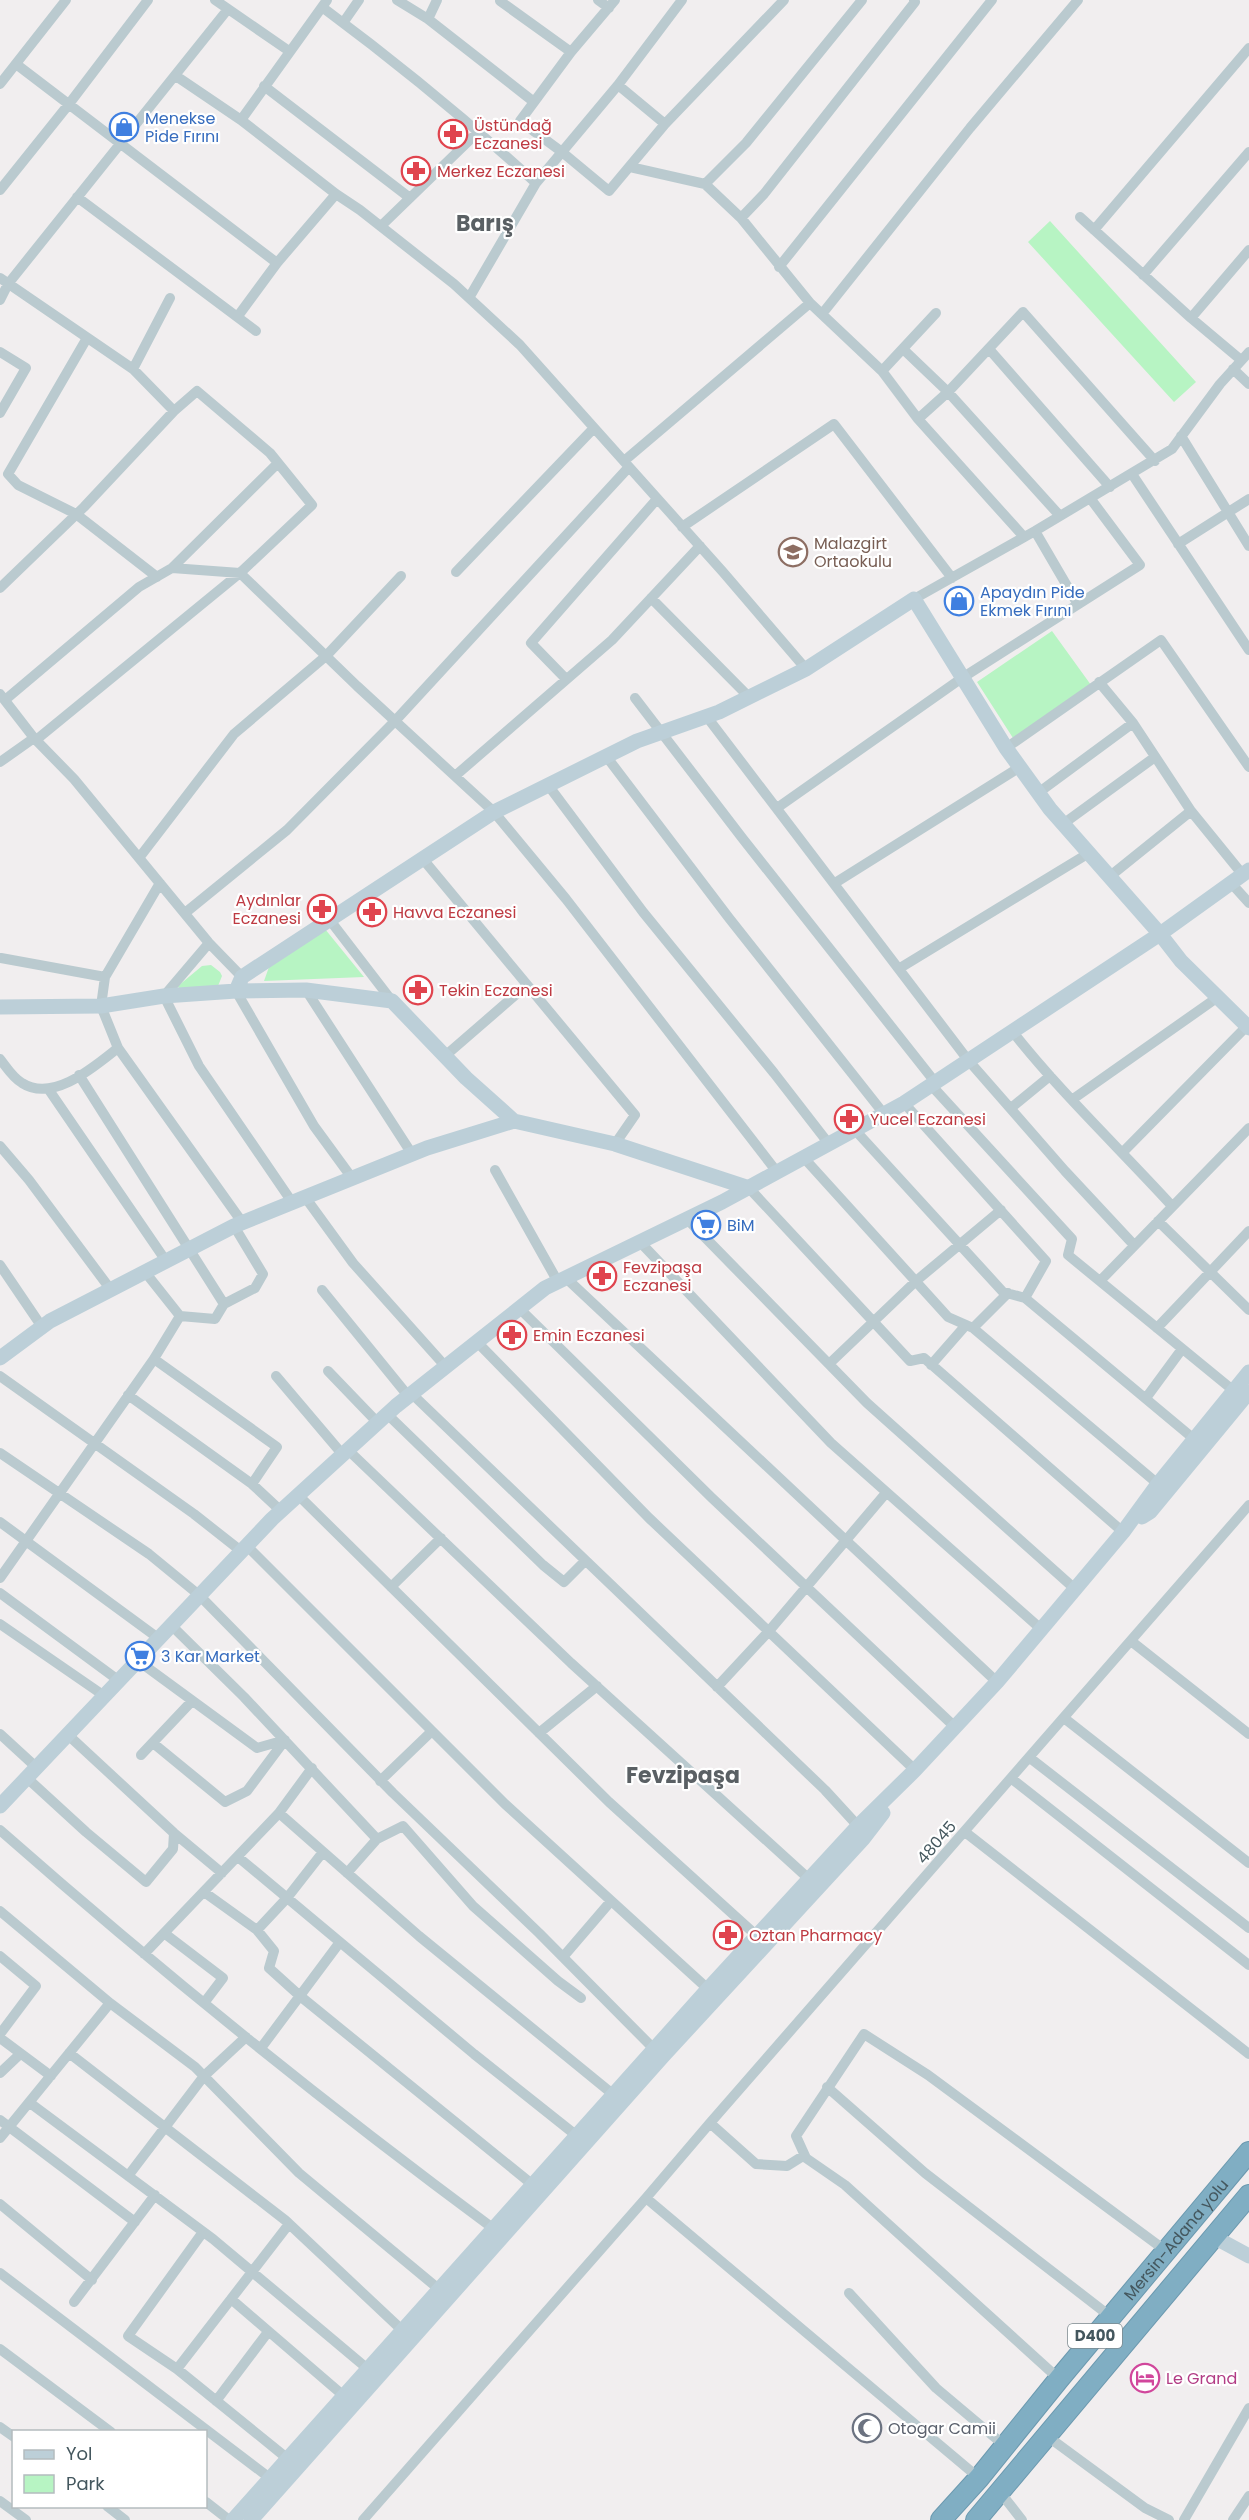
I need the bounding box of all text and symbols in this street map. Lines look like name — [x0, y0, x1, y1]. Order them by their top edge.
place label: Menekse Pide Fırını — [145, 107, 219, 148]
shop icon: Menekse Pide Fırını — [108, 111, 140, 143]
place label: Üstündağ Eczanesi — [474, 114, 552, 155]
pharmacy icon: Üstündağ Eczanesi — [437, 118, 469, 150]
pharmacy icon: Merkez Eczanesi — [400, 155, 432, 187]
place label: Merkez Eczanesi — [437, 160, 565, 183]
district label: Barış — [456, 208, 514, 239]
place label: Malazgirt Ortaokulu — [814, 532, 892, 573]
school or university icon: Malazgirt Ortaokulu — [777, 536, 809, 568]
place label: Apaydın Pide Ekmek Fırını — [980, 581, 1085, 622]
shop icon: Apaydın Pide Ekmek Fırını — [943, 585, 975, 617]
place label: Aydınlar Eczanesi — [233, 889, 301, 930]
pharmacy icon: Aydınlar Eczanesi — [306, 893, 338, 925]
pharmacy icon: Havva Eczanesi — [356, 896, 388, 928]
place label: Havva Eczanesi — [393, 901, 516, 924]
pharmacy icon: Tekin Eczanesi — [402, 974, 434, 1006]
place label: Tekin Eczanesi — [439, 979, 553, 1002]
pharmacy icon: Yucel Eczanesi — [833, 1103, 865, 1135]
place label: Yucel Eczanesi — [870, 1108, 986, 1131]
supermarket icon: BiM — [690, 1209, 722, 1241]
place label: BiM — [727, 1214, 755, 1237]
place label: Fevzipaşa Eczanesi — [623, 1256, 702, 1297]
pharmacy icon: Fevzipaşa Eczanesi — [586, 1260, 618, 1292]
pharmacy icon: Emin Eczanesi — [496, 1319, 528, 1351]
place label: Emin Eczanesi — [533, 1324, 645, 1347]
supermarket icon: 3 Kar Market — [124, 1640, 156, 1672]
place label: 3 Kar Market — [161, 1645, 260, 1668]
district label: Fevzipaşa — [626, 1760, 740, 1791]
street label: 48045 — [911, 1816, 962, 1869]
pharmacy icon: Oztan Pharmacy — [712, 1919, 744, 1951]
place label: Oztan Pharmacy — [749, 1924, 882, 1947]
street label: Mersin-Adana yolu — [1119, 2174, 1234, 2305]
road number: D400 — [1068, 2324, 1122, 2348]
hotel icon: Le Grand — [1129, 2362, 1161, 2394]
place label: Le Grand — [1166, 2367, 1237, 2390]
mosque icon: Otogar Camii — [851, 2412, 883, 2444]
place label: Otogar Camii — [888, 2417, 996, 2440]
legend — [12, 2430, 207, 2508]
text: Yol — [66, 2441, 92, 2466]
text: Park — [66, 2471, 105, 2496]

